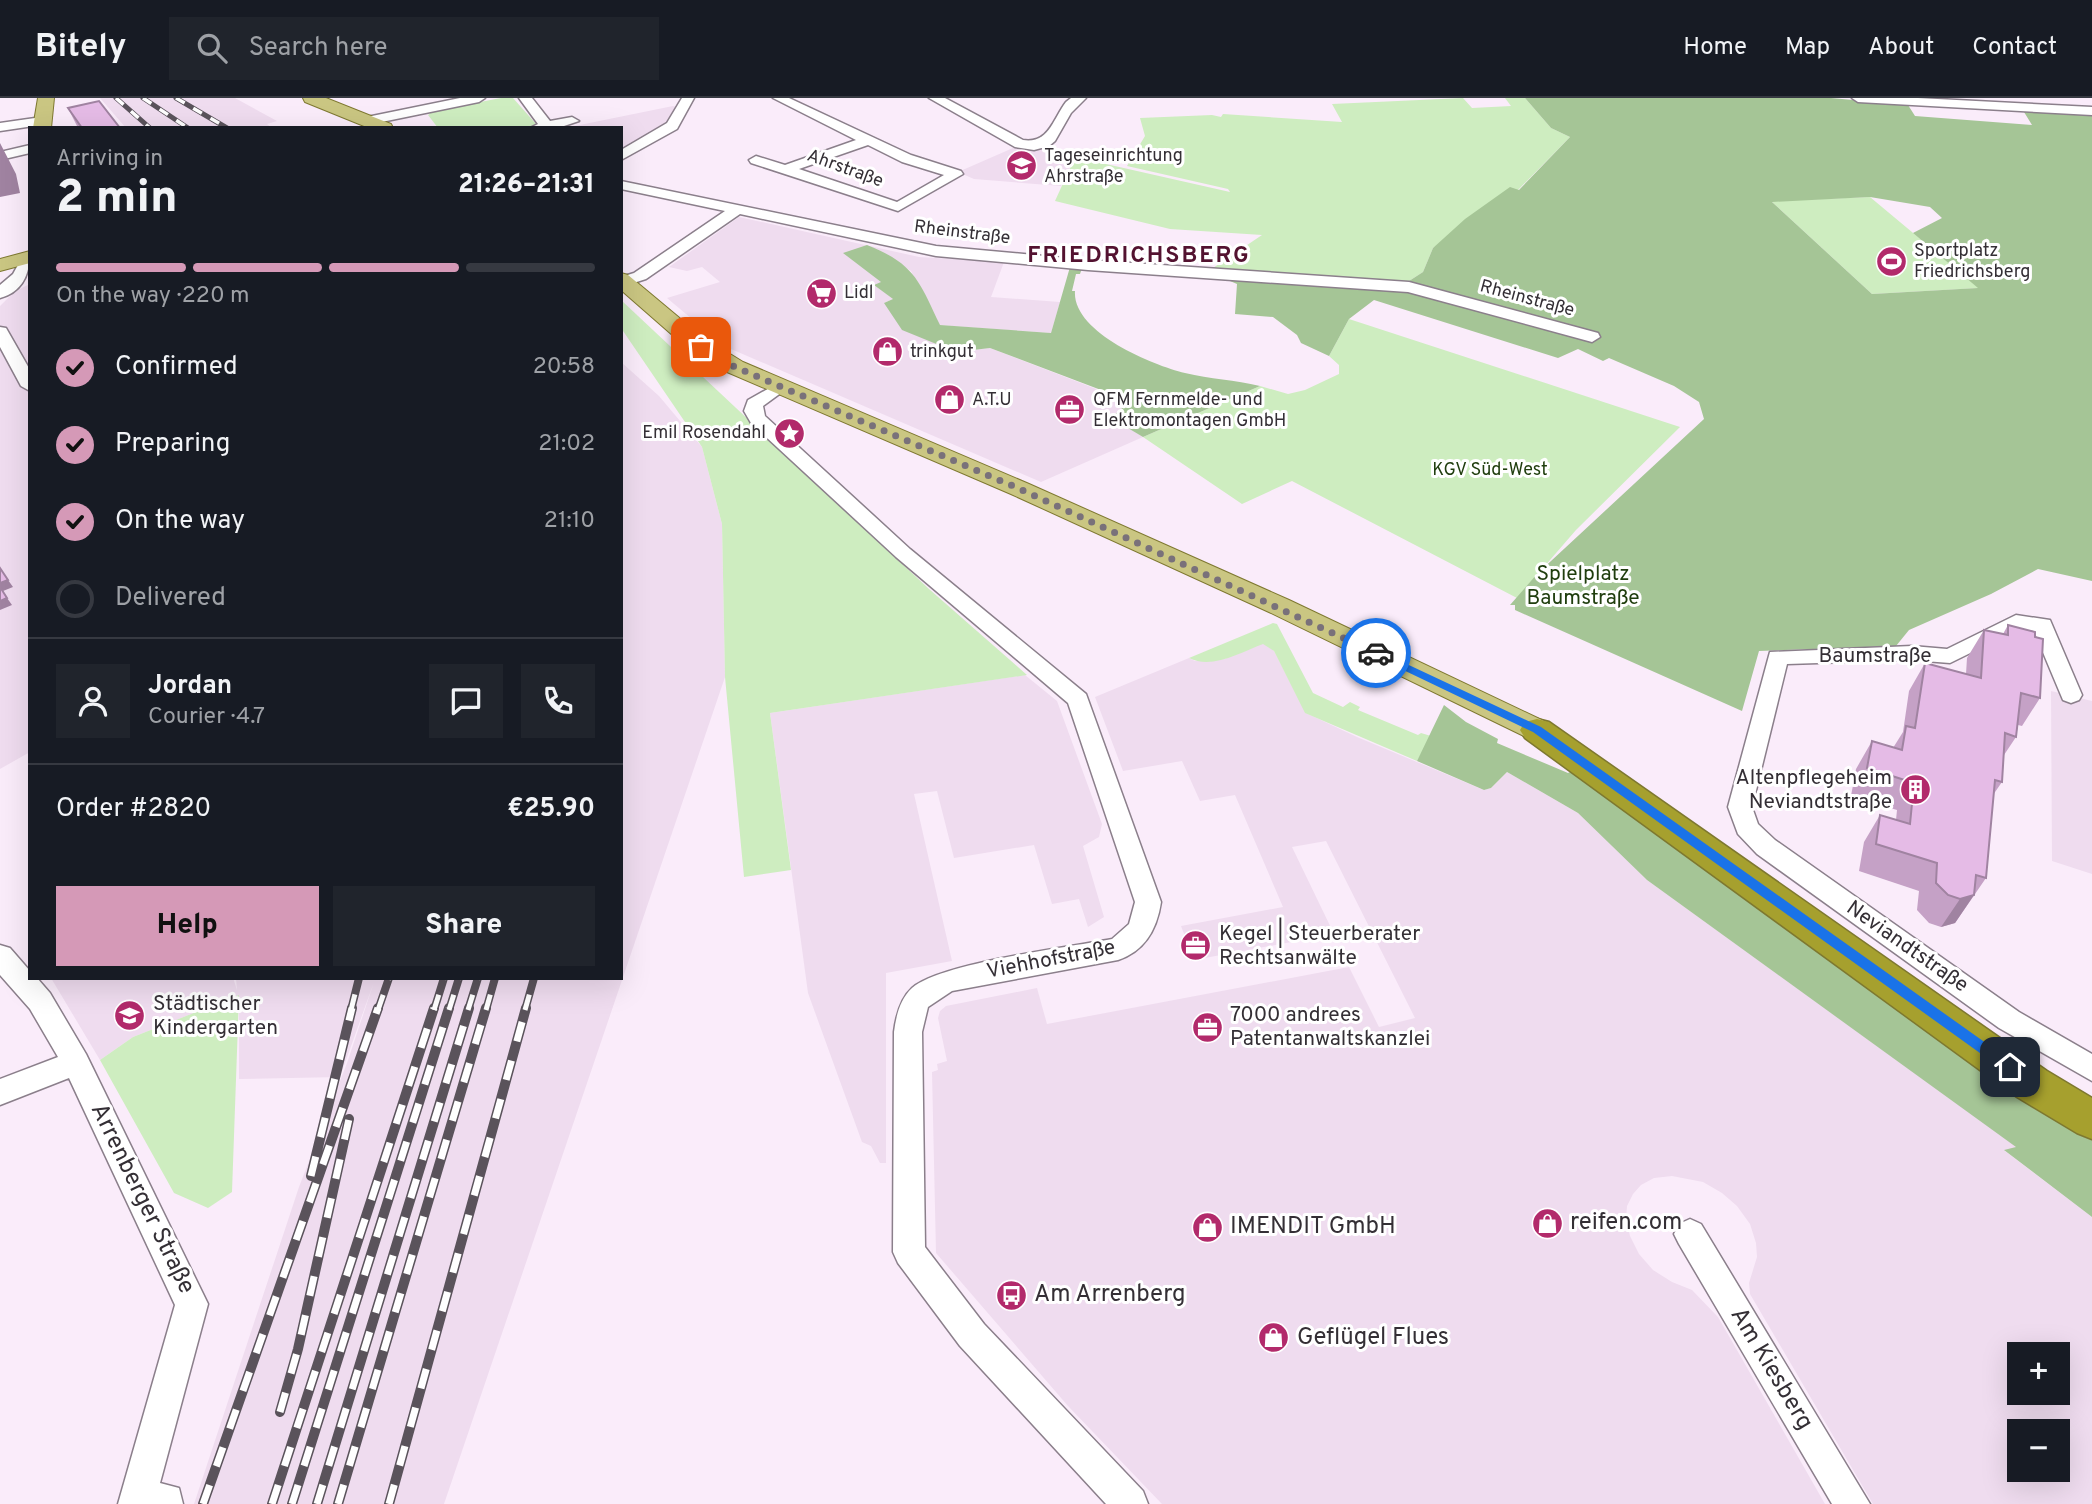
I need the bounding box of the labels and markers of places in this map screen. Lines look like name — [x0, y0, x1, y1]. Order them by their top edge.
place label: Tageseinrichtung Ahrstraße — [1044, 145, 1183, 189]
school or university icon: Tageseinrichtung Ahrstraße — [1004, 149, 1038, 183]
place label: Sportplatz Friedrichsberg — [1914, 240, 2030, 284]
sports icon: Sportplatz Friedrichsberg — [1874, 244, 1908, 278]
supermarket icon: Lidl — [804, 276, 838, 310]
place label: Lidl — [844, 282, 873, 305]
pin — [671, 317, 731, 377]
shop icon: trinkgut — [870, 335, 904, 369]
place label: trinkgut — [910, 341, 974, 364]
shop icon: A.T.U — [932, 383, 966, 417]
place label: A.T.U — [972, 389, 1012, 412]
place label: QFM Fernmelde- und Elektromontagen GmbH — [1093, 389, 1286, 433]
office icon: QFM Fernmelde- und Elektromontagen GmbH — [1053, 393, 1087, 427]
place icon: Emil Rosendahl — [772, 416, 806, 450]
place label: Emil Rosendahl — [642, 422, 766, 445]
place label: Altenpflegeheim Neviandtstraße — [1735, 765, 1892, 816]
building icon: Altenpflegeheim Neviandtstraße — [1898, 773, 1932, 807]
place label: Kegel | Steuerberater Rechtsanwälte — [1219, 917, 1420, 972]
office icon: Kegel | Steuerberater Rechtsanwälte — [1179, 929, 1213, 963]
place label: Städtischer Kindergarten — [153, 991, 278, 1042]
school or university icon: Städtischer Kindergarten — [113, 999, 147, 1033]
place label: 7000 andrees Patentanwaltskanzlei — [1230, 1002, 1430, 1053]
office icon: 7000 andrees Patentanwaltskanzlei — [1190, 1010, 1224, 1044]
pin — [1980, 1037, 2040, 1097]
shop icon: reifen.com — [1530, 1206, 1564, 1240]
place label: reifen.com — [1570, 1208, 1682, 1238]
shop icon: IMENDIT GmbH — [1190, 1210, 1224, 1244]
place label: IMENDIT GmbH — [1230, 1212, 1396, 1242]
bus stop icon: Am Arrenberg — [994, 1278, 1028, 1312]
place label: Am Arrenberg — [1034, 1280, 1186, 1310]
shop icon: Geflügel Flues — [1257, 1321, 1291, 1355]
place label: Geflügel Flues — [1297, 1323, 1449, 1353]

